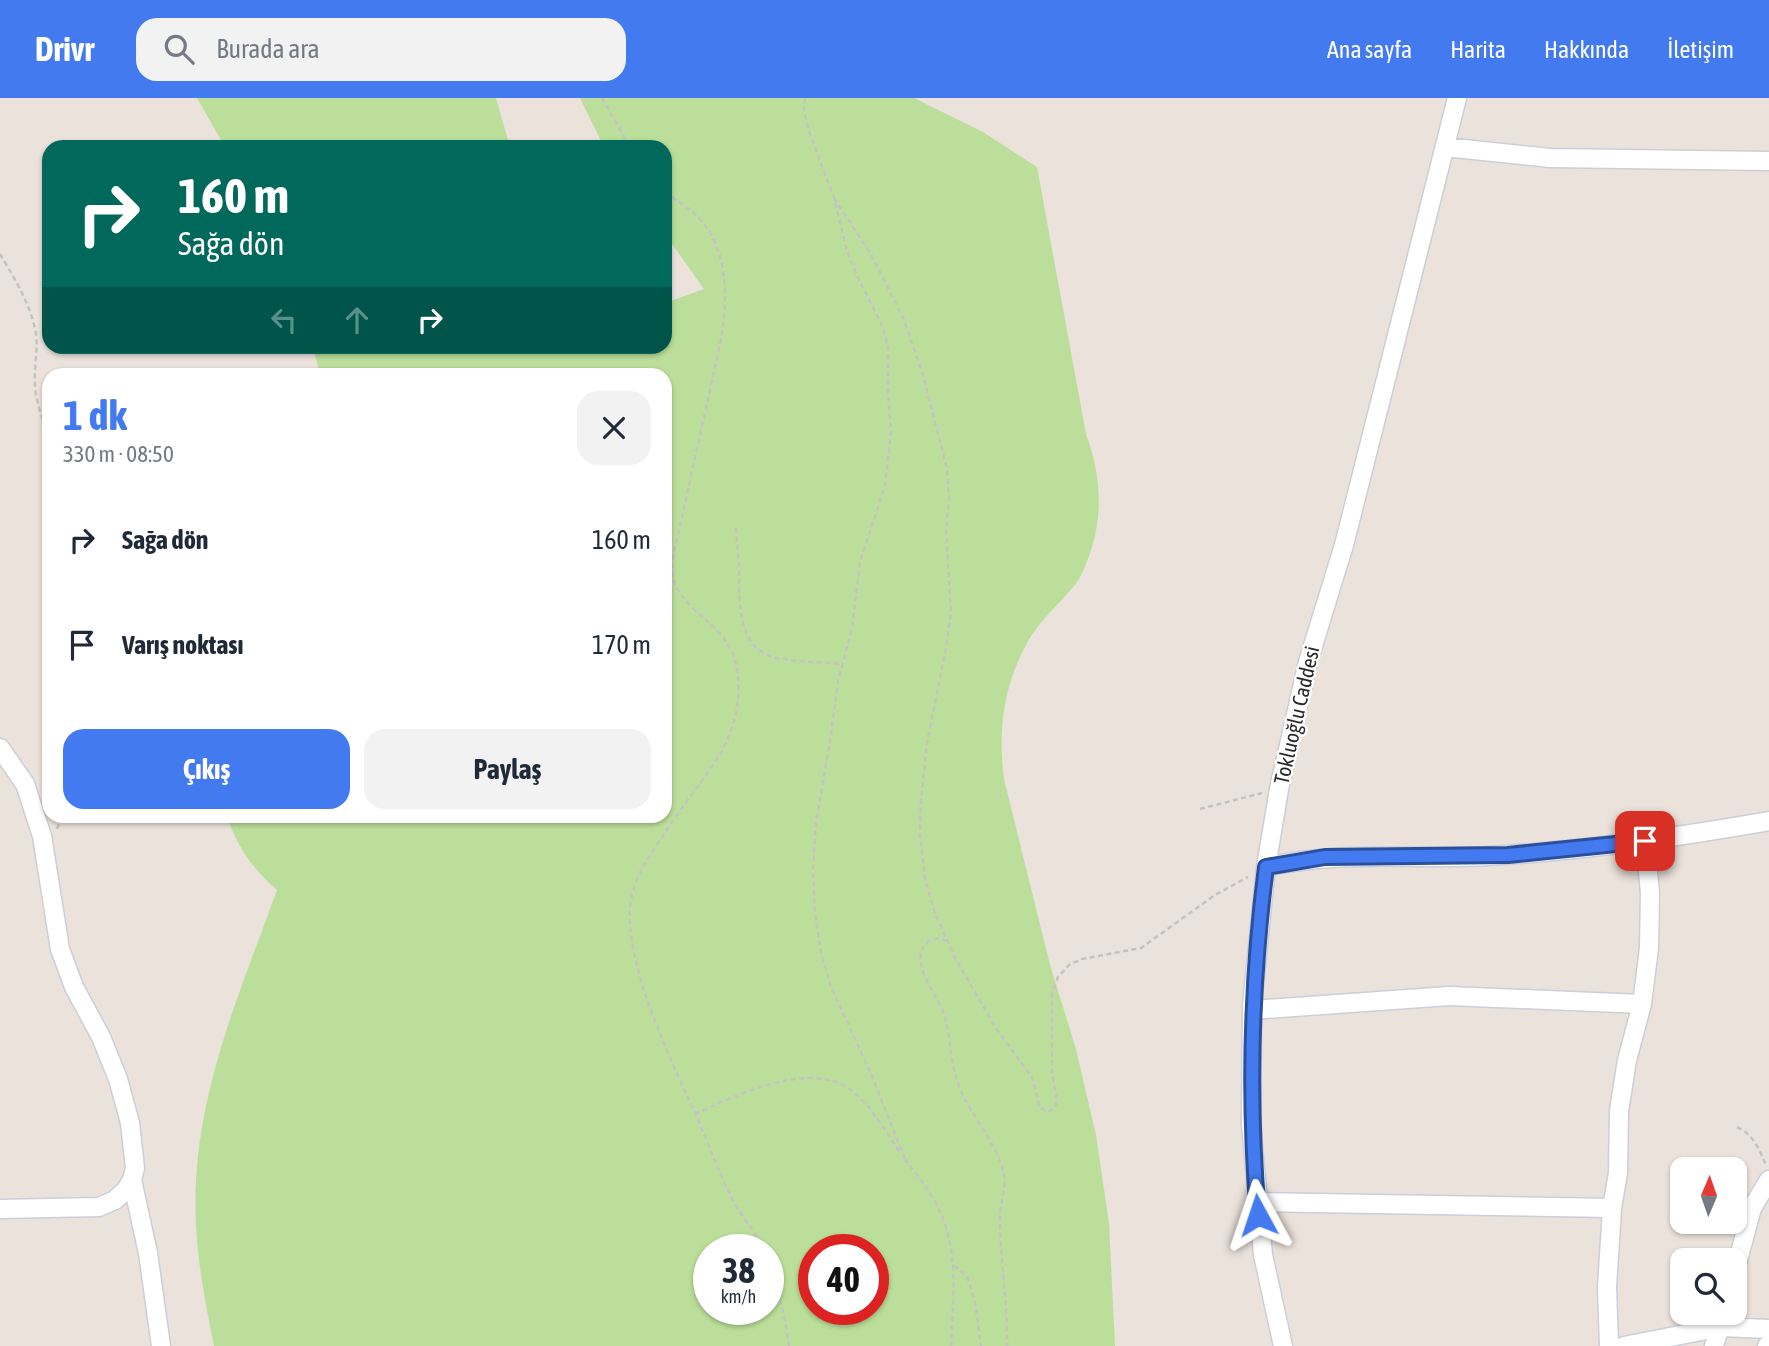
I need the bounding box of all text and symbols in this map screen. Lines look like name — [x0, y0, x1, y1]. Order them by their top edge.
search box — [136, 18, 626, 81]
text: Drivr — [35, 30, 94, 68]
icon: search — [160, 30, 198, 68]
text: Burada ara — [216, 34, 320, 64]
text: Ana sayfa — [1327, 36, 1412, 63]
text: Harita — [1450, 36, 1506, 63]
text: Hakkında — [1544, 36, 1629, 63]
text: İletişim — [1667, 36, 1734, 63]
text: 160 m — [178, 167, 289, 223]
icon: right — [63, 168, 154, 259]
text: Sağa dön — [178, 225, 284, 262]
icon: left — [265, 301, 303, 339]
icon: ahead — [338, 301, 376, 339]
icon: right — [411, 301, 449, 339]
text: 1 dk — [63, 391, 127, 439]
button: close — [577, 391, 651, 465]
text: 330 m · 08:50 — [63, 441, 174, 467]
icon: right — [63, 521, 101, 559]
text: Sağa dön — [122, 525, 208, 555]
text: 160 m — [592, 525, 651, 555]
icon: arrive — [63, 626, 101, 664]
text: Varış noktası — [122, 630, 243, 660]
text: 170 m — [592, 630, 651, 660]
street label: Tokluoğlu Caddesi — [1268, 644, 1324, 786]
button: Çıkış — [63, 729, 350, 809]
button: Paylaş — [364, 729, 651, 809]
pin — [1615, 811, 1675, 871]
icon: arrive — [1626, 822, 1664, 860]
north arrow — [1670, 1157, 1746, 1234]
map controls — [1670, 1157, 1747, 1325]
position arrow — [1221, 1178, 1295, 1252]
speed limit sign: 40 — [798, 1234, 889, 1325]
button: search — [1670, 1248, 1747, 1325]
text: 38 — [722, 1250, 755, 1290]
text: km/h — [721, 1286, 756, 1307]

